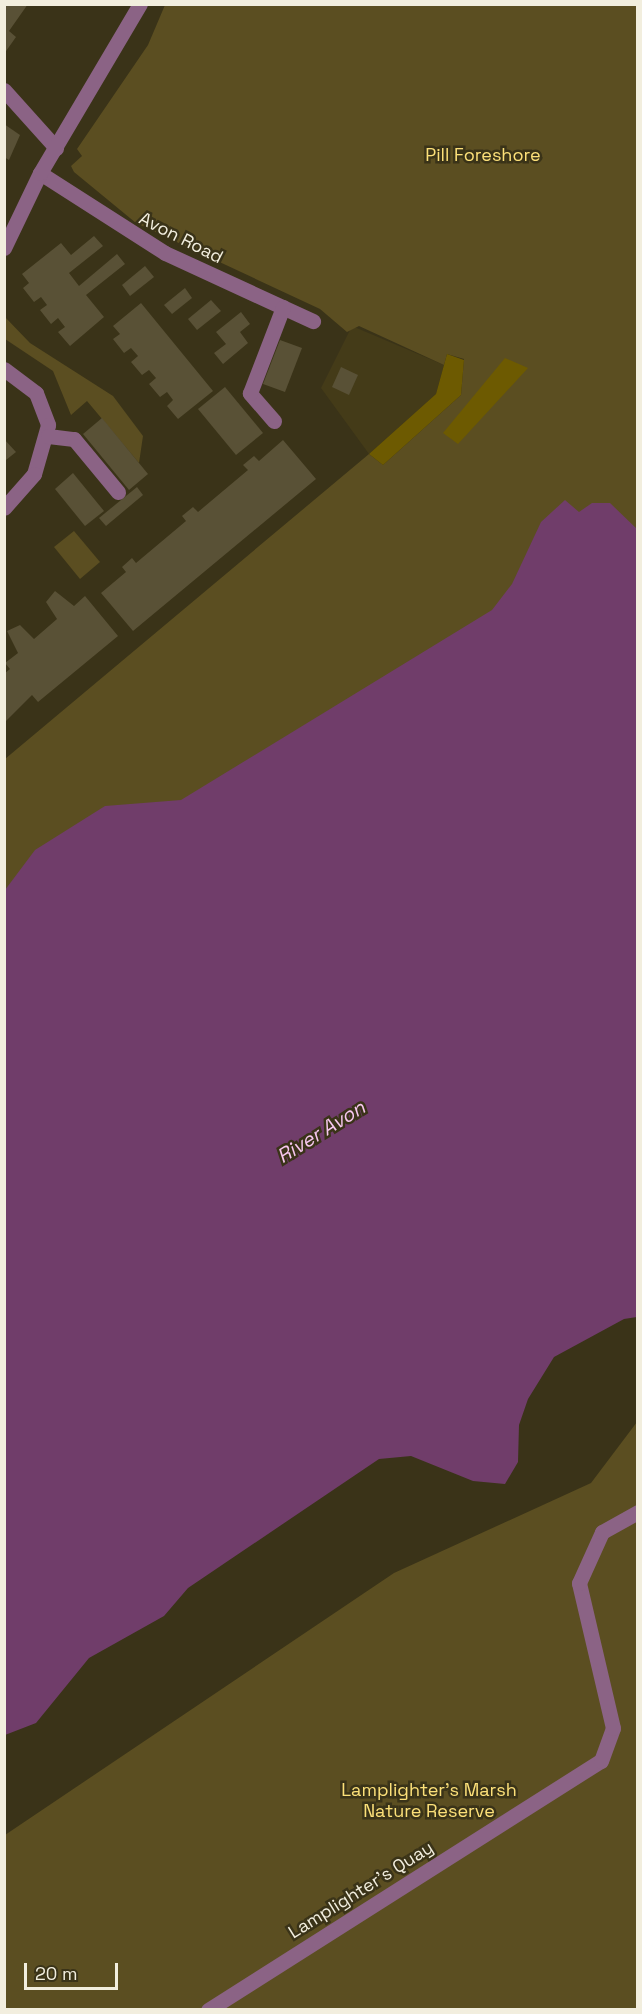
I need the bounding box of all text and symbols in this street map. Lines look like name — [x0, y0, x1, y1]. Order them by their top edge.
park label: Pill Foreshore — [425, 144, 541, 166]
street label: Avon Road — [135, 208, 227, 268]
water label: River Avon — [272, 1095, 370, 1169]
park label: Lamplighter's Marsh Nature Reserve — [341, 1780, 517, 1822]
street label: Lamplighter's Quay — [285, 1837, 437, 1943]
scale bar — [27, 1951, 122, 1989]
text: 20 m — [35, 1962, 78, 1985]

